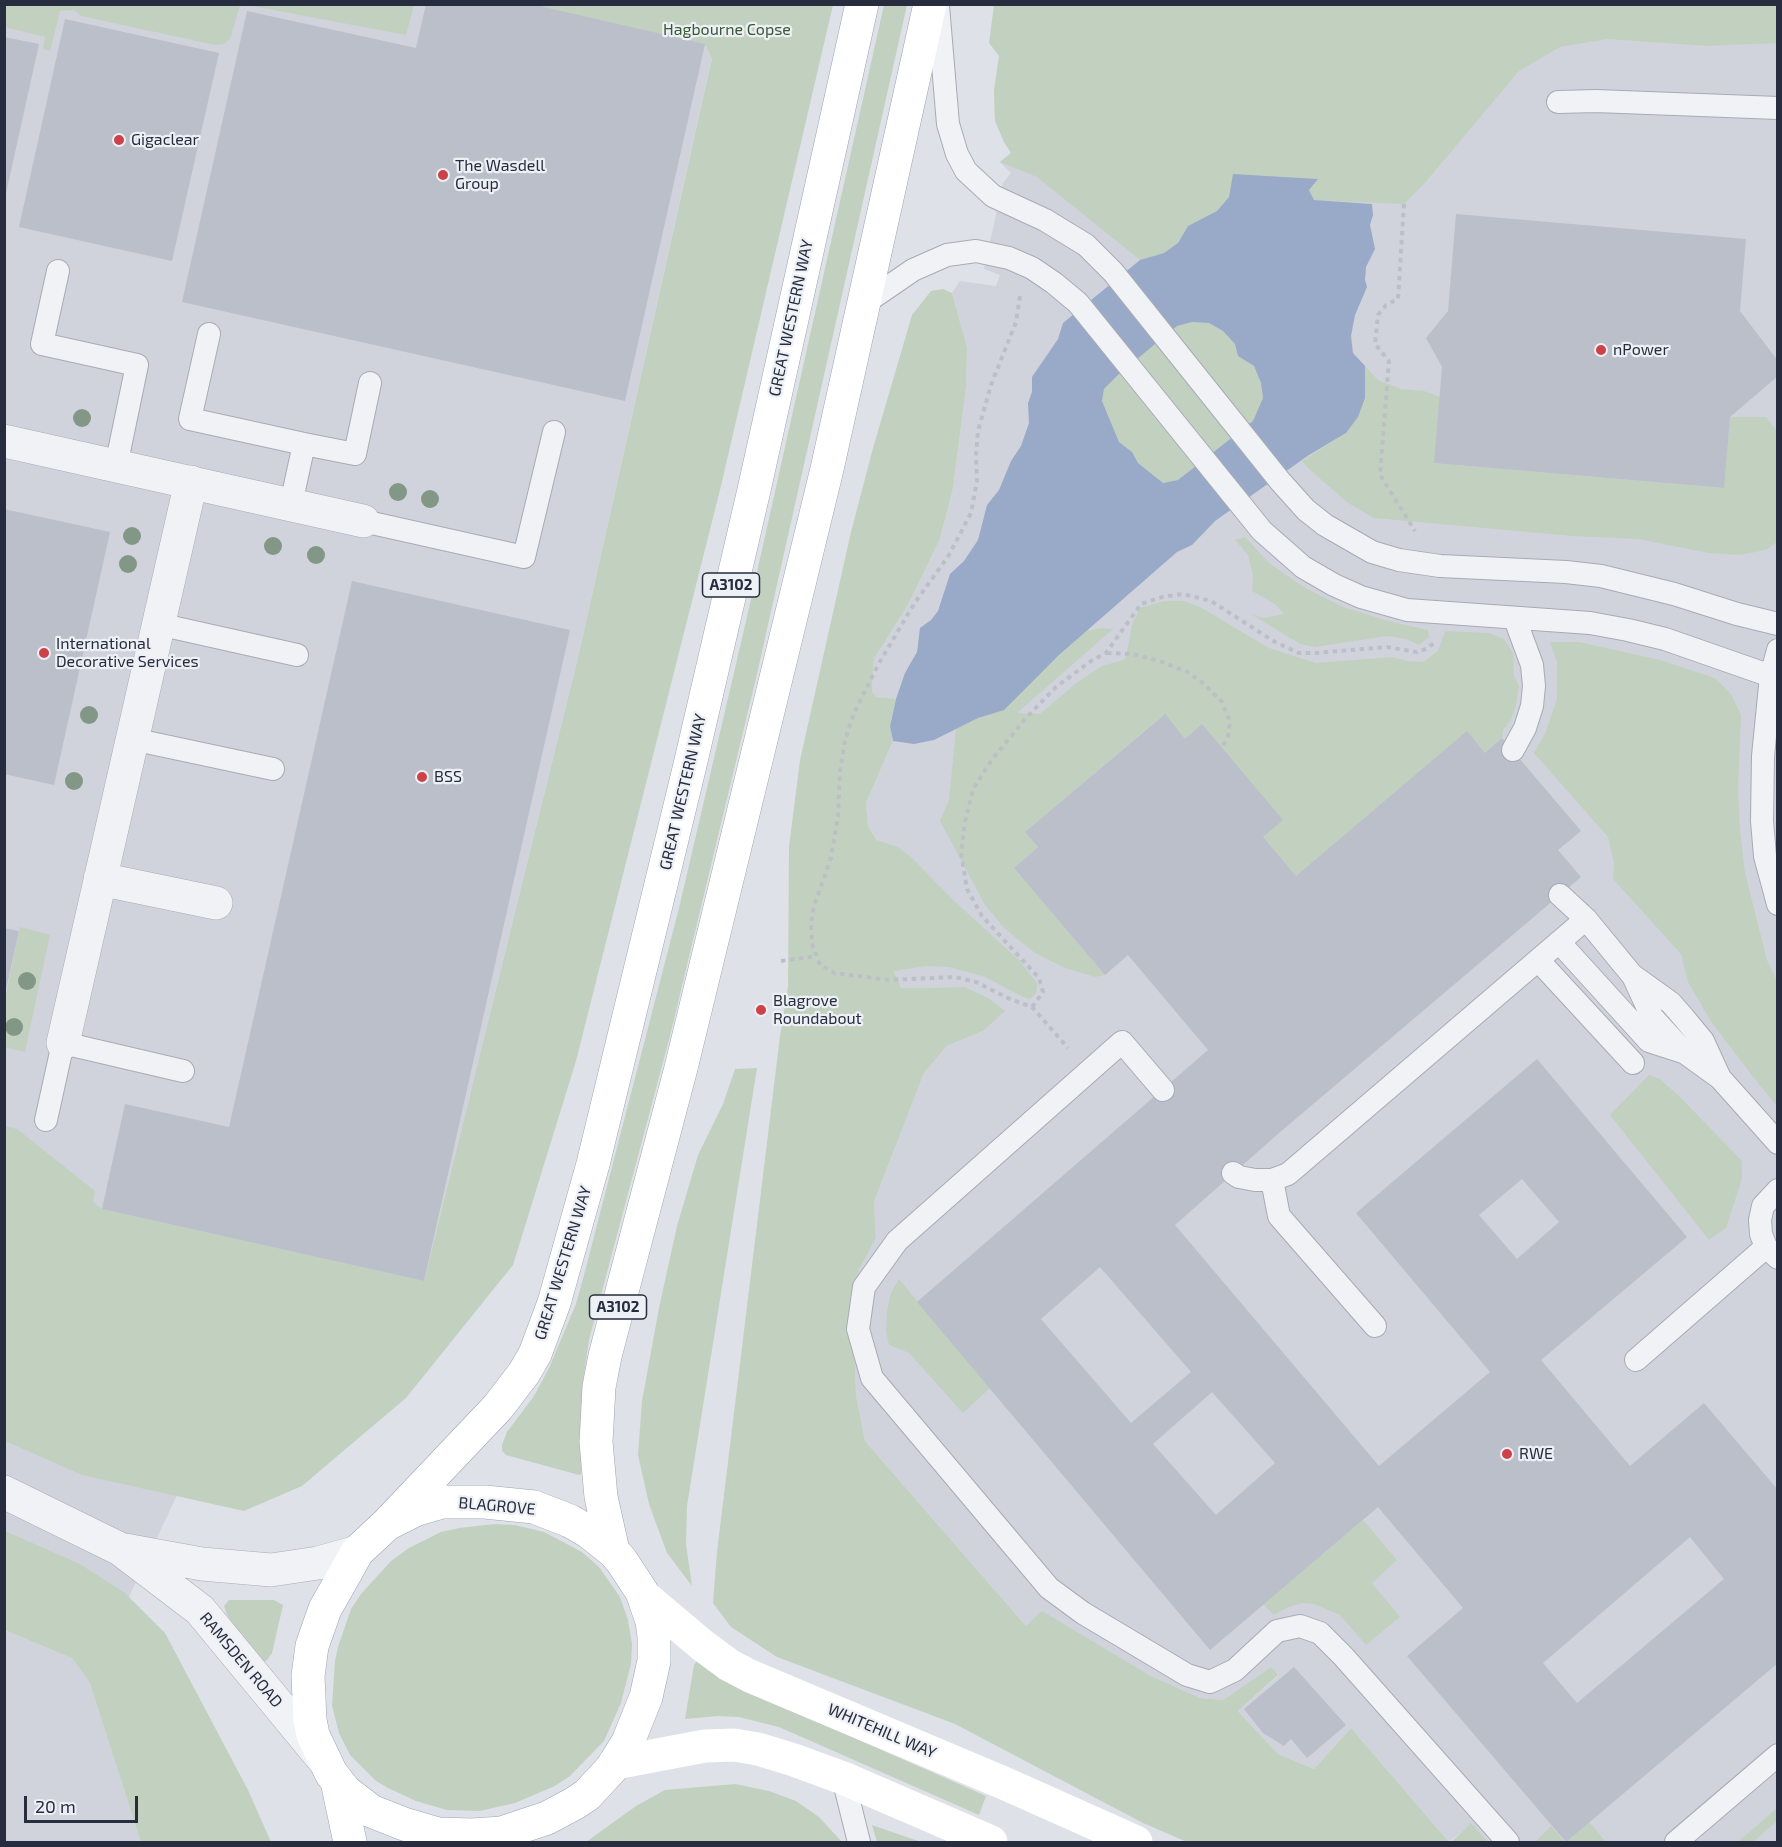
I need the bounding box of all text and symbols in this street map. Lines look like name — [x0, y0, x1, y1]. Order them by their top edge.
park label: Hagbourne Copse — [663, 20, 791, 40]
place label: Gigaclear — [131, 130, 199, 150]
marker: Gigaclear — [112, 133, 126, 147]
place label: The Wasdell Group — [455, 156, 545, 194]
marker: The Wasdell Group — [436, 168, 450, 182]
street label: GREAT WESTERN WAY — [765, 238, 817, 398]
place label: nPower — [1613, 340, 1669, 360]
marker: nPower — [1594, 343, 1608, 357]
road number: A3102 — [702, 573, 760, 597]
place label: International Decorative Services — [56, 634, 199, 672]
marker: International Decorative Services — [37, 646, 51, 660]
street label: GREAT WESTERN WAY — [656, 712, 710, 872]
place label: BSS — [434, 767, 462, 787]
marker: BSS — [415, 770, 429, 784]
place label: Blagrove Roundabout — [773, 991, 862, 1029]
marker: Blagrove Roundabout — [754, 1003, 768, 1017]
street label: GREAT WESTERN WAY — [530, 1184, 596, 1342]
road number: A3102 — [590, 1295, 646, 1319]
place label: RWE — [1519, 1444, 1553, 1464]
marker: RWE — [1500, 1447, 1514, 1461]
street label: BLAGROVE — [458, 1493, 536, 1519]
street label: RAMSDEN ROAD — [196, 1608, 286, 1712]
street label: WHITEHILL WAY — [825, 1699, 939, 1763]
scale bar — [27, 1784, 141, 1822]
text: 20 m — [35, 1795, 76, 1817]

